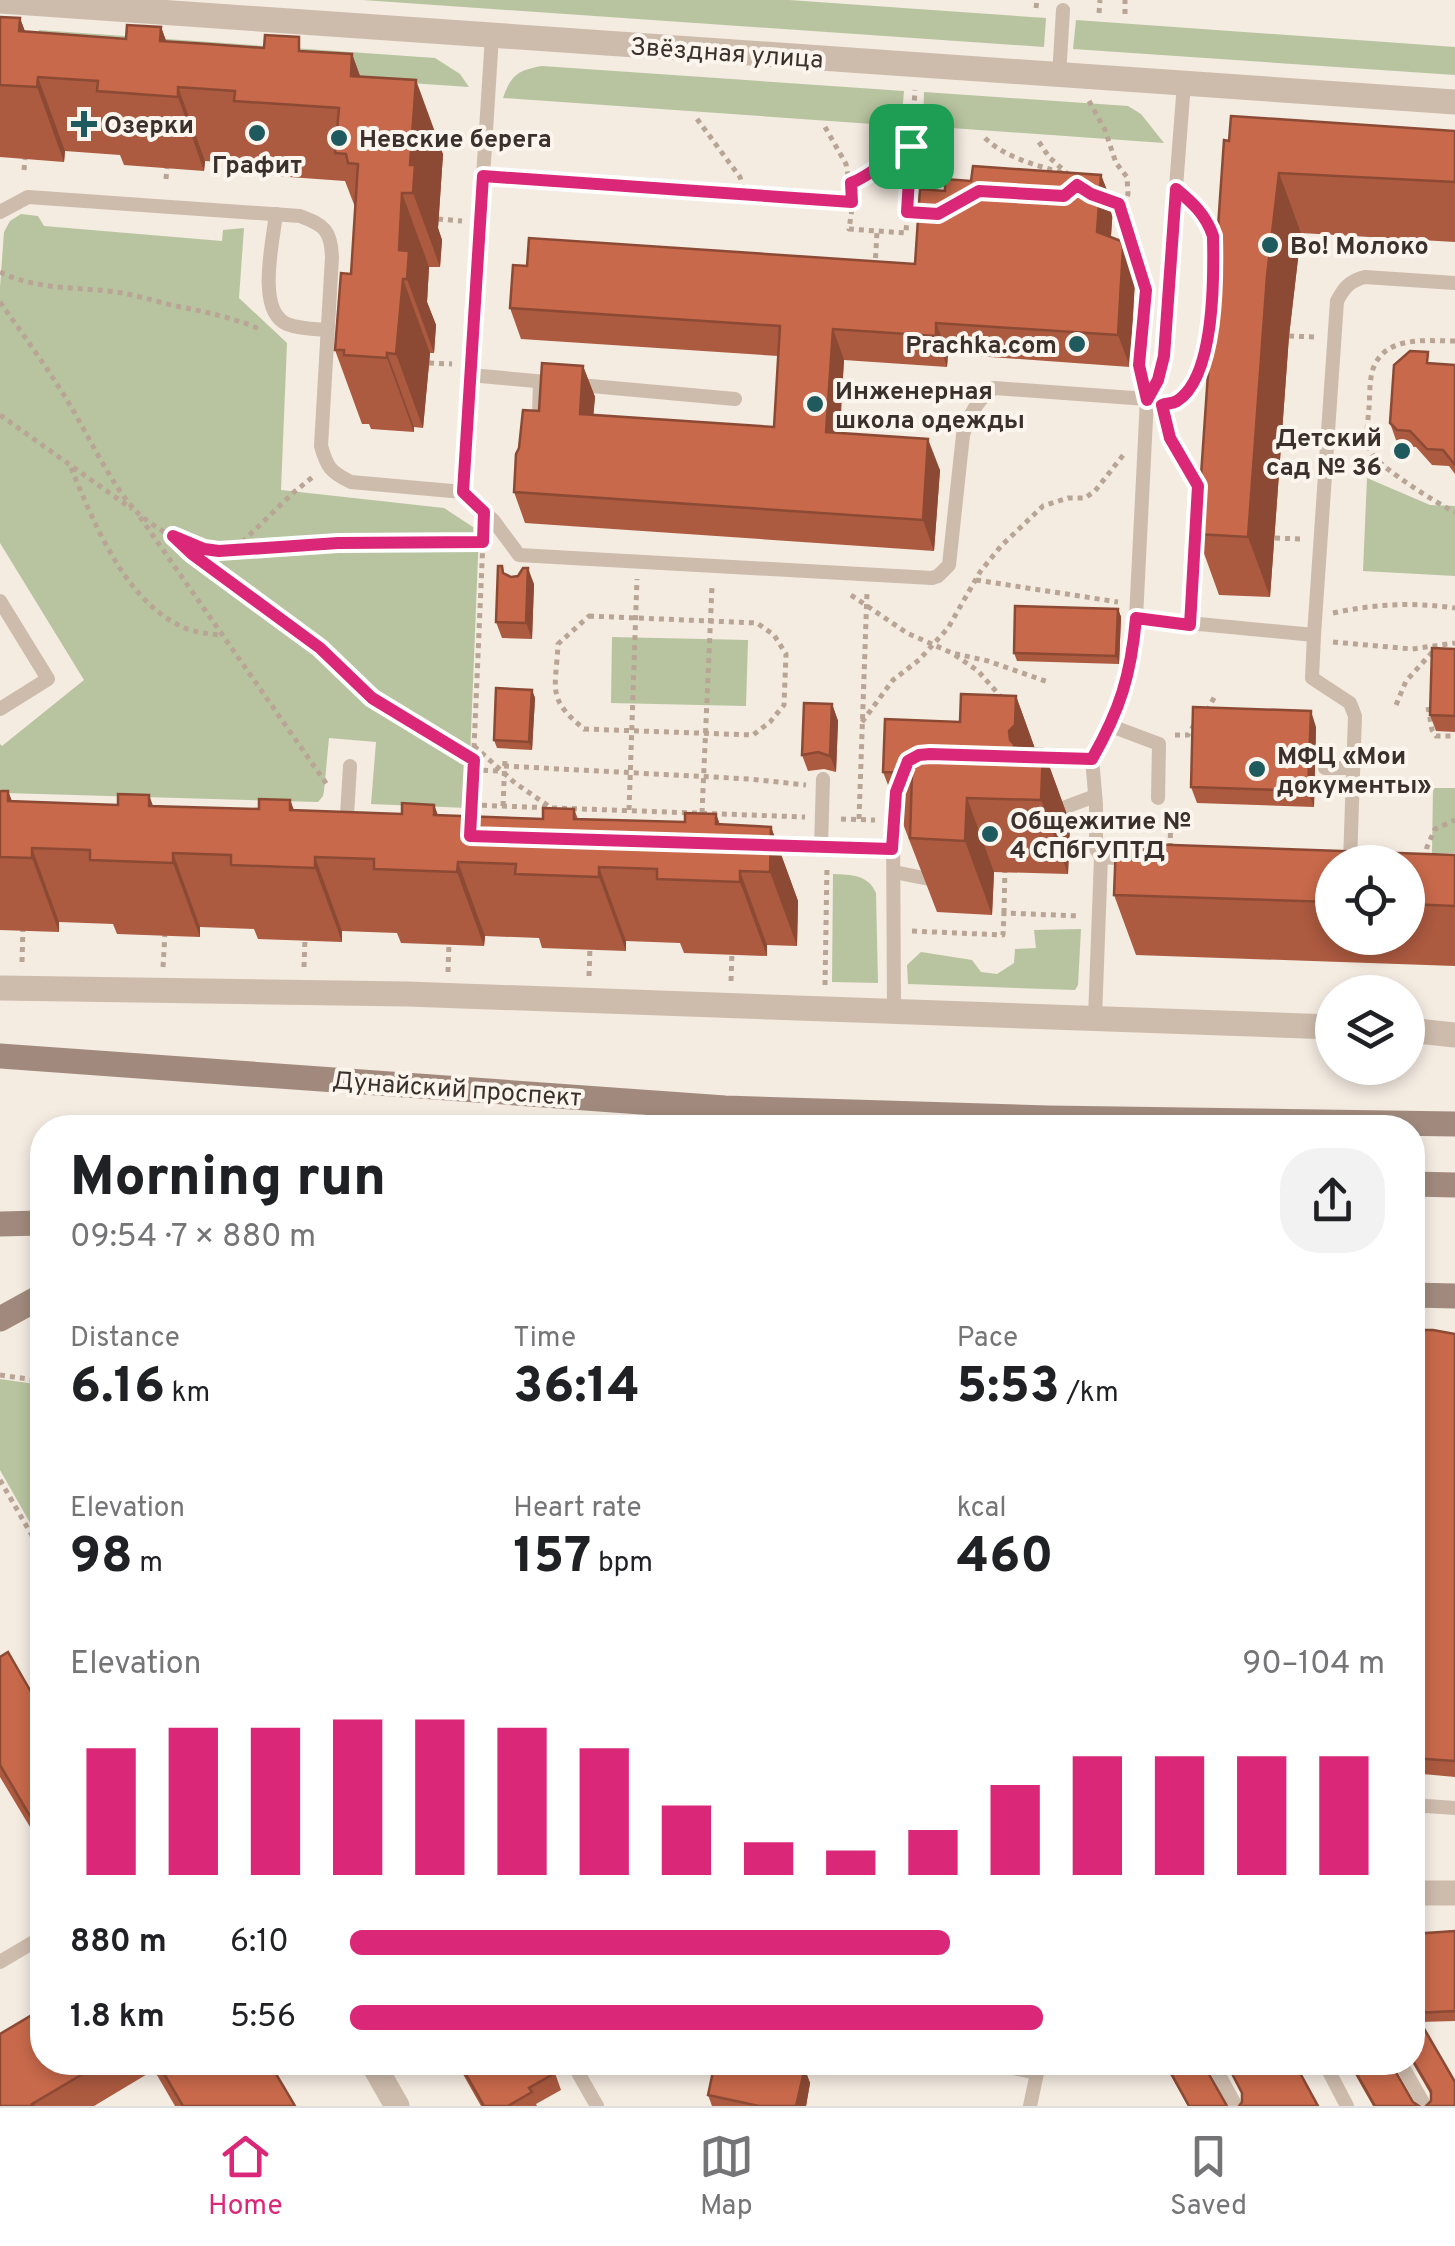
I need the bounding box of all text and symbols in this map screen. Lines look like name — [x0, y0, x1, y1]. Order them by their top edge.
street label: Звёздная улица — [629, 32, 824, 78]
pin — [869, 104, 954, 189]
place label: Озерки — [104, 111, 194, 143]
marker: Озерки — [73, 113, 95, 135]
icon: arrive — [884, 119, 939, 174]
marker: Графит — [246, 122, 268, 144]
place label: Невские берега — [359, 125, 552, 157]
marker: Невские берега — [328, 127, 350, 149]
place label: Графит — [212, 151, 302, 183]
place label: Во! Молоко — [1290, 232, 1429, 264]
marker: Во! Молоко — [1259, 234, 1281, 256]
place label: Prachka.com — [905, 331, 1057, 363]
marker: Prachka.com — [1066, 333, 1088, 355]
place label: Инженерная школа одежды — [835, 377, 1025, 438]
marker: Инженерная школа одежды — [804, 393, 826, 415]
place label: Детский сад № 36 — [1266, 424, 1382, 485]
marker: Детский сад № 36 — [1391, 440, 1413, 462]
place label: МФЦ «Мои документы» — [1277, 742, 1431, 803]
marker: МФЦ «Мои документы» — [1246, 758, 1268, 780]
place label: Общежитие № 4 СПбГУПТД — [1010, 807, 1191, 868]
marker: Общежитие № 4 СПбГУПТД — [979, 823, 1001, 845]
map controls — [1315, 845, 1425, 1085]
button: locate — [1315, 845, 1425, 955]
button: layers — [1315, 975, 1425, 1085]
street label: Дунайский проспект — [331, 1066, 582, 1116]
text: Morning run — [70, 1145, 386, 1215]
button: share — [1280, 1148, 1385, 1253]
text: 09:54 · 7 × 880 m — [70, 1218, 316, 1258]
text: Distance — [70, 1321, 180, 1357]
text: Time — [513, 1321, 576, 1357]
text: Pace — [957, 1321, 1018, 1357]
text: 6.16 — [70, 1357, 165, 1420]
text: 36:14 — [513, 1357, 640, 1420]
text: 5:53 — [957, 1357, 1060, 1420]
text: km — [165, 1376, 210, 1412]
text: /km — [1060, 1376, 1119, 1412]
text: Elevation — [70, 1491, 185, 1527]
text: Heart rate — [513, 1491, 641, 1527]
text: kcal — [957, 1491, 1006, 1527]
text: 98 — [70, 1527, 133, 1590]
text: 157 — [513, 1527, 591, 1590]
text: 460 — [957, 1527, 1053, 1590]
text: m — [133, 1546, 163, 1582]
text: bpm — [591, 1546, 653, 1582]
text: Elevation — [70, 1645, 202, 1685]
text: 90–104 m — [1242, 1645, 1385, 1685]
text: 880 m — [70, 1923, 167, 1963]
text: 6:10 — [230, 1923, 289, 1963]
text: 1.8 km — [70, 1998, 165, 2038]
text: 5:56 — [230, 1998, 296, 2038]
tab: Home — [208, 2129, 282, 2225]
tab: Map — [699, 2129, 754, 2225]
tab: Saved — [1170, 2129, 1247, 2225]

